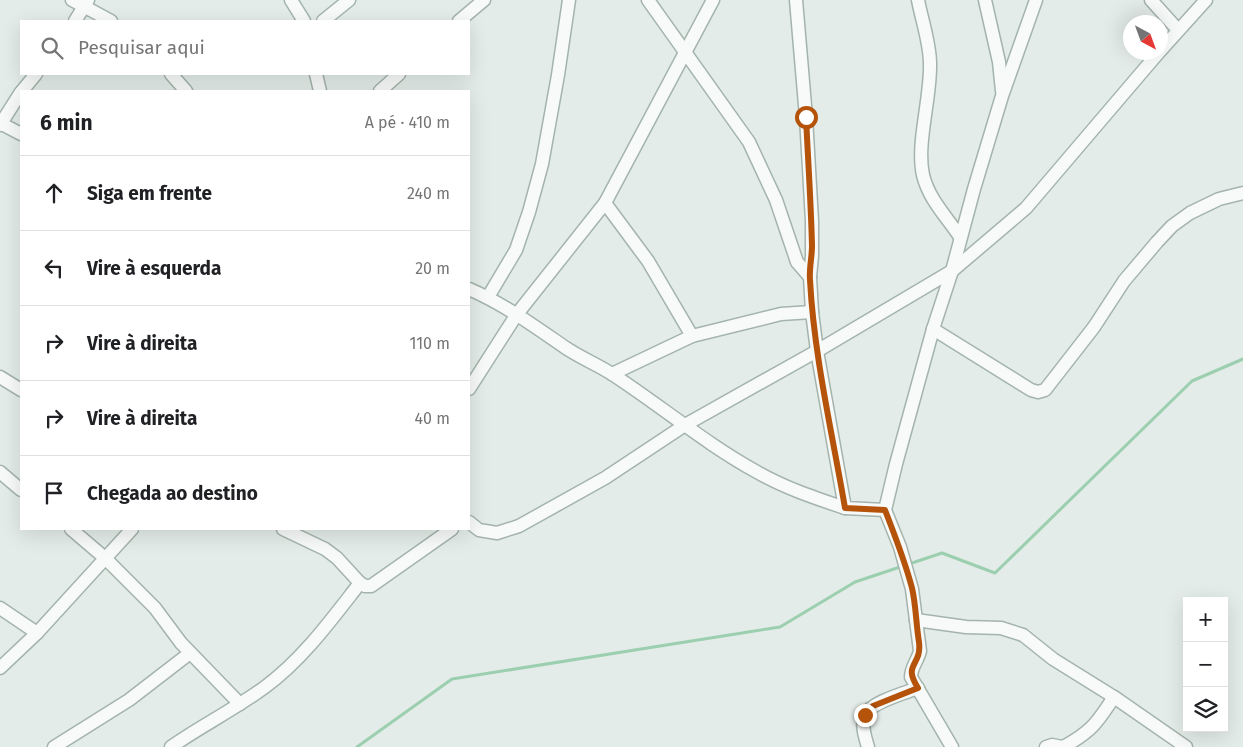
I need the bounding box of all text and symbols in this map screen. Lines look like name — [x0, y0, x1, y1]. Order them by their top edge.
north arrow — [1123, 15, 1168, 60]
search box — [20, 20, 470, 75]
icon: search — [38, 34, 66, 62]
text: Pesquisar aqui — [78, 36, 205, 59]
route start — [795, 106, 818, 129]
text: 6 min — [40, 110, 93, 136]
text: A pé · 410 m — [365, 113, 450, 132]
icon: ahead — [40, 179, 68, 207]
text: Siga em frente — [87, 182, 212, 205]
text: 240 m — [407, 184, 450, 203]
icon: left — [40, 254, 68, 282]
text: Vire à esquerda — [87, 257, 221, 280]
text: 20 m — [415, 259, 450, 278]
icon: right — [40, 329, 68, 357]
text: Vire à direita — [87, 332, 197, 355]
text: 110 m — [409, 334, 450, 353]
icon: right — [40, 404, 68, 432]
text: Vire à direita — [87, 407, 197, 430]
text: 40 m — [415, 409, 450, 428]
icon: arrive — [40, 479, 68, 507]
text: Chegada ao destino — [87, 482, 258, 505]
map controls — [1183, 597, 1228, 732]
button: + — [1183, 597, 1228, 642]
button: − — [1183, 642, 1228, 687]
button: layers — [1183, 687, 1228, 732]
route end — [854, 704, 877, 727]

